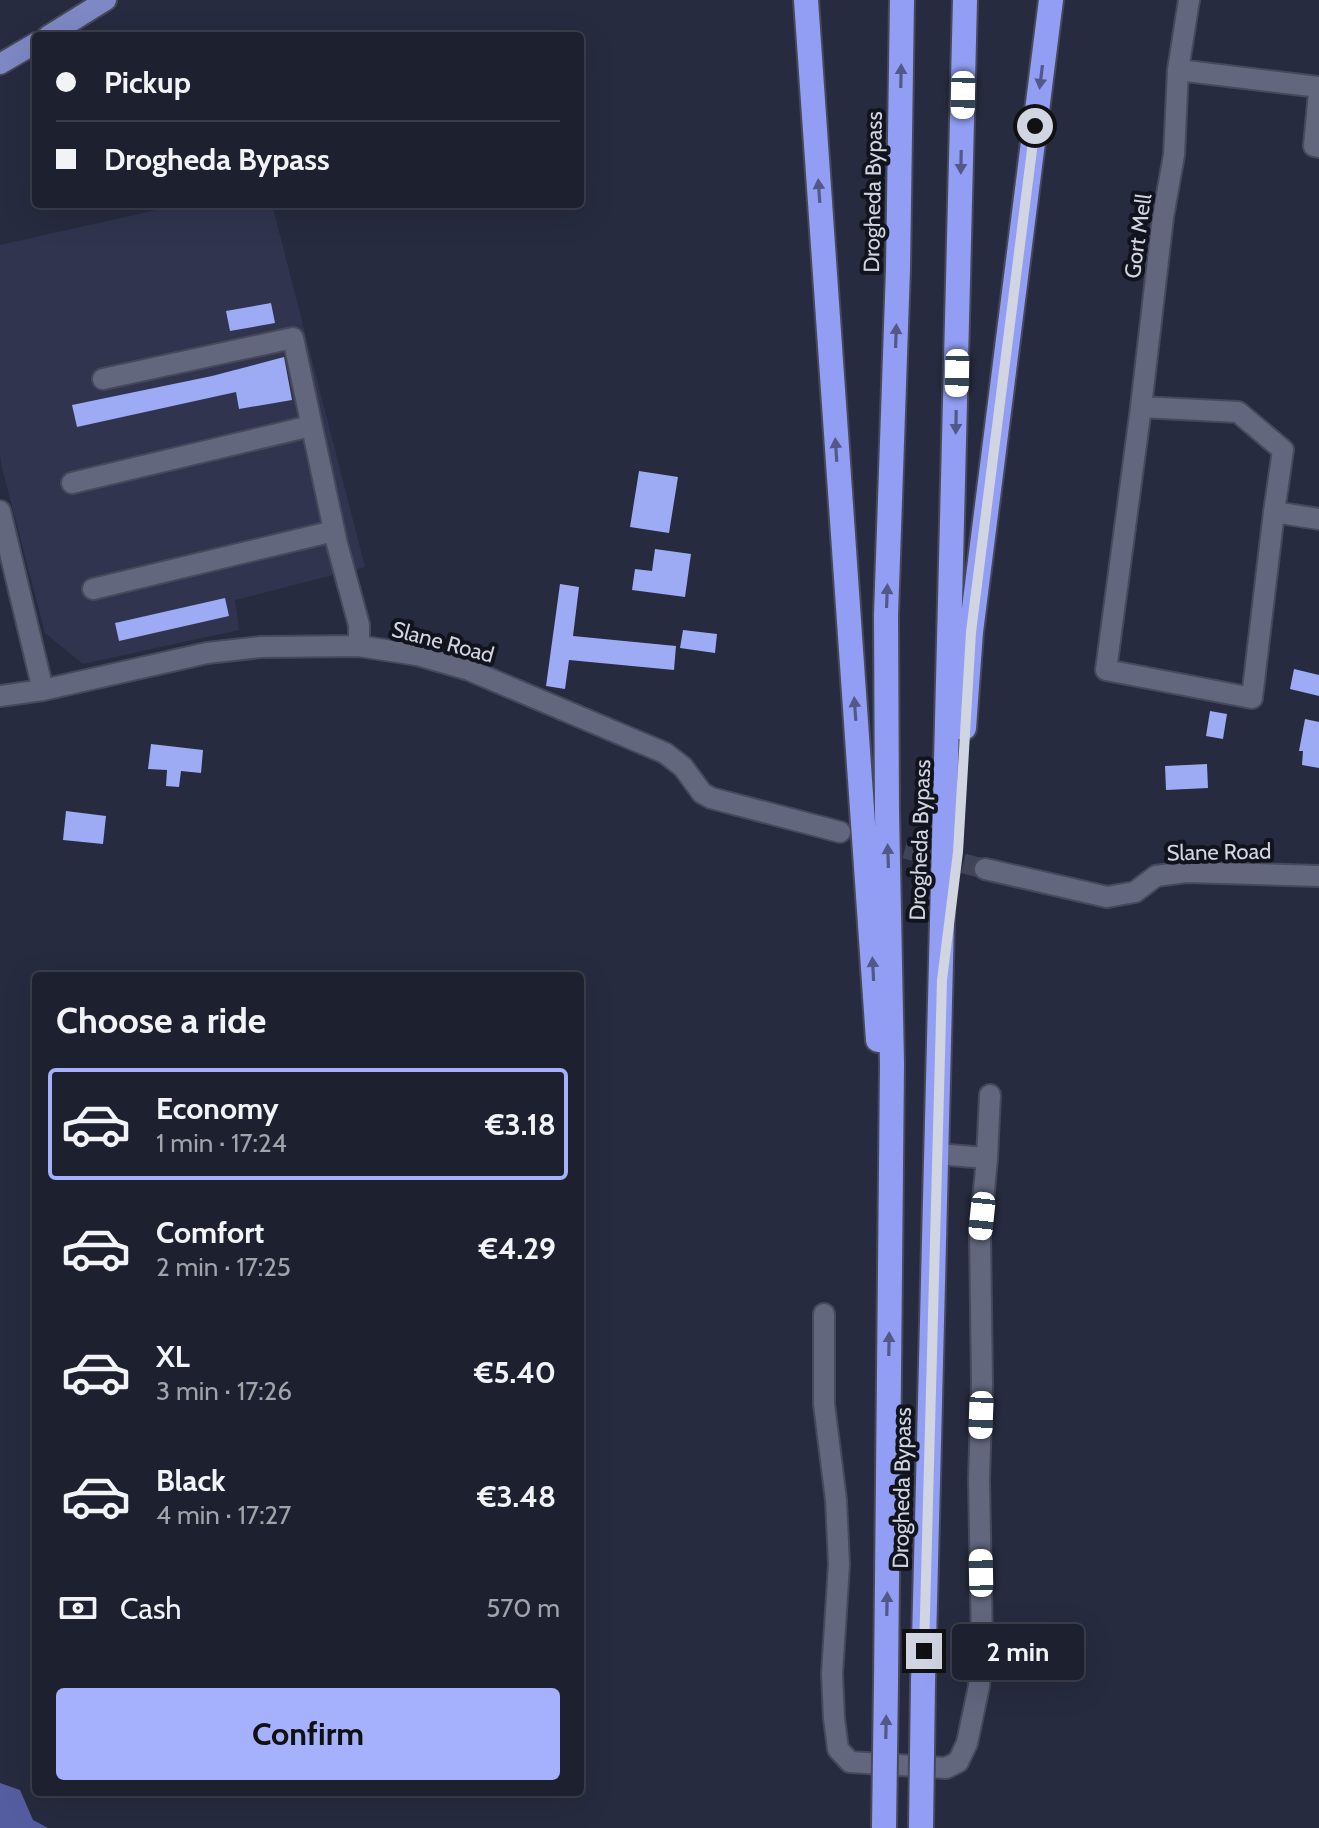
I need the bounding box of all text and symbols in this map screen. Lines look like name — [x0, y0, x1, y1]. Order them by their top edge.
one-way arrow — [894, 63, 907, 88]
text: Pickup — [104, 64, 191, 101]
one-way arrow — [1035, 65, 1048, 90]
car — [951, 71, 975, 119]
route start — [1017, 108, 1053, 144]
street label: Drogheda Bypass — [858, 111, 888, 273]
text: Drogheda Bypass — [104, 141, 330, 178]
one-way arrow — [955, 150, 968, 175]
one-way arrow — [812, 178, 825, 203]
street label: Gort Mell — [1119, 191, 1157, 280]
one-way arrow — [889, 323, 902, 348]
car — [945, 349, 969, 397]
one-way arrow — [950, 410, 962, 435]
one-way arrow — [829, 437, 842, 462]
one-way arrow — [880, 583, 893, 608]
street label: Slane Road — [389, 615, 497, 669]
one-way arrow — [848, 696, 861, 721]
street label: Drogheda Bypass — [904, 759, 936, 921]
street label: Slane Road — [1166, 838, 1272, 866]
one-way arrow — [882, 843, 895, 868]
one-way arrow — [866, 956, 879, 981]
text: Choose a ride — [56, 998, 266, 1042]
icon: car — [60, 1088, 132, 1160]
text: Economy — [156, 1090, 279, 1127]
text: €3.18 — [485, 1106, 556, 1143]
text: 1 min · 17:24 — [156, 1127, 287, 1159]
car — [968, 1191, 996, 1241]
icon: car — [60, 1212, 132, 1284]
text: Comfort — [156, 1214, 264, 1251]
text: €4.29 — [479, 1230, 556, 1267]
text: 2 min · 17:25 — [156, 1251, 291, 1283]
one-way arrow — [883, 1331, 896, 1356]
icon: car — [60, 1336, 132, 1408]
text: XL — [156, 1338, 190, 1375]
text: €5.40 — [474, 1354, 556, 1391]
text: 3 min · 17:26 — [156, 1375, 292, 1407]
car — [968, 1391, 994, 1439]
street label: Drogheda Bypass — [887, 1407, 917, 1569]
icon: car — [60, 1460, 132, 1532]
text: Black — [156, 1462, 226, 1499]
text: €3.48 — [477, 1478, 556, 1515]
text: 4 min · 17:27 — [156, 1499, 291, 1531]
car — [969, 1549, 993, 1597]
icon: cash — [56, 1586, 100, 1630]
text: Cash — [120, 1590, 182, 1627]
one-way arrow — [881, 1591, 893, 1616]
text: 570 m — [486, 1592, 560, 1624]
callout: 2 min — [952, 1623, 1084, 1679]
route end — [906, 1633, 942, 1669]
text: 2 min — [987, 1636, 1049, 1668]
button: Confirm — [56, 1688, 560, 1780]
one-way arrow — [879, 1714, 892, 1739]

